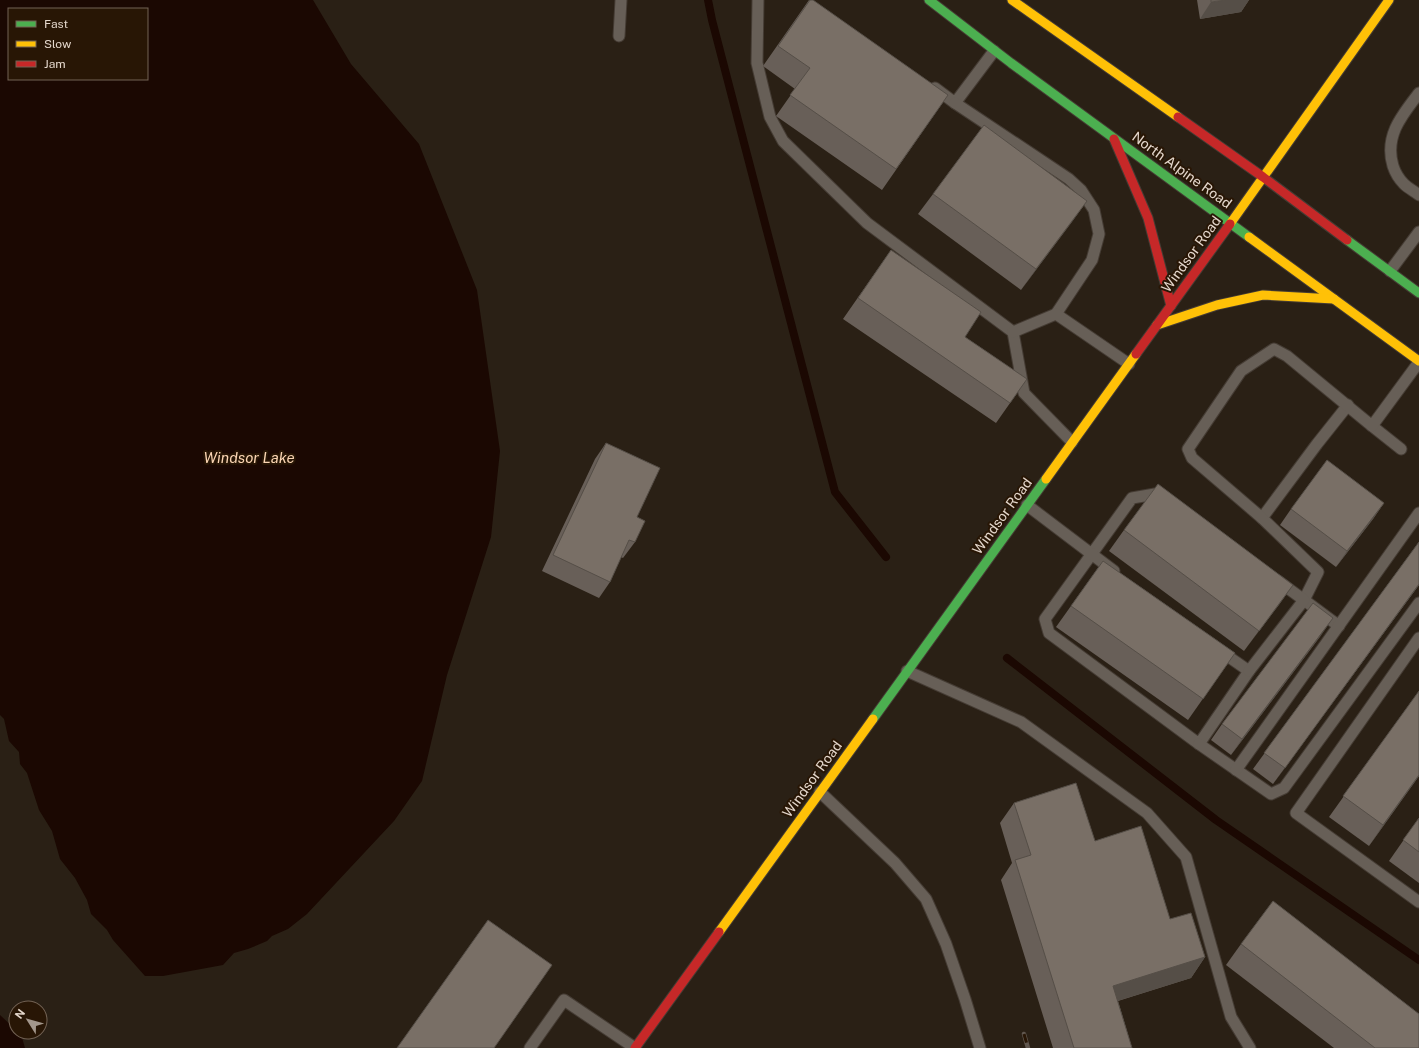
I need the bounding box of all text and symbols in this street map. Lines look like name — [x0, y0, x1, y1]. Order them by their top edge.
legend — [8, 8, 148, 80]
text: Fast — [44, 17, 69, 31]
text: Slow — [44, 37, 72, 51]
text: Jam — [44, 57, 66, 71]
street label: North Alpine Road — [1129, 129, 1235, 211]
street label: Windsor Road — [1158, 213, 1224, 295]
water label: Windsor Lake — [203, 449, 295, 466]
street label: Windsor Road — [969, 475, 1035, 557]
street label: Windsor Road — [779, 738, 845, 820]
north arrow — [8, 1000, 48, 1040]
text: N — [13, 1007, 27, 1021]

